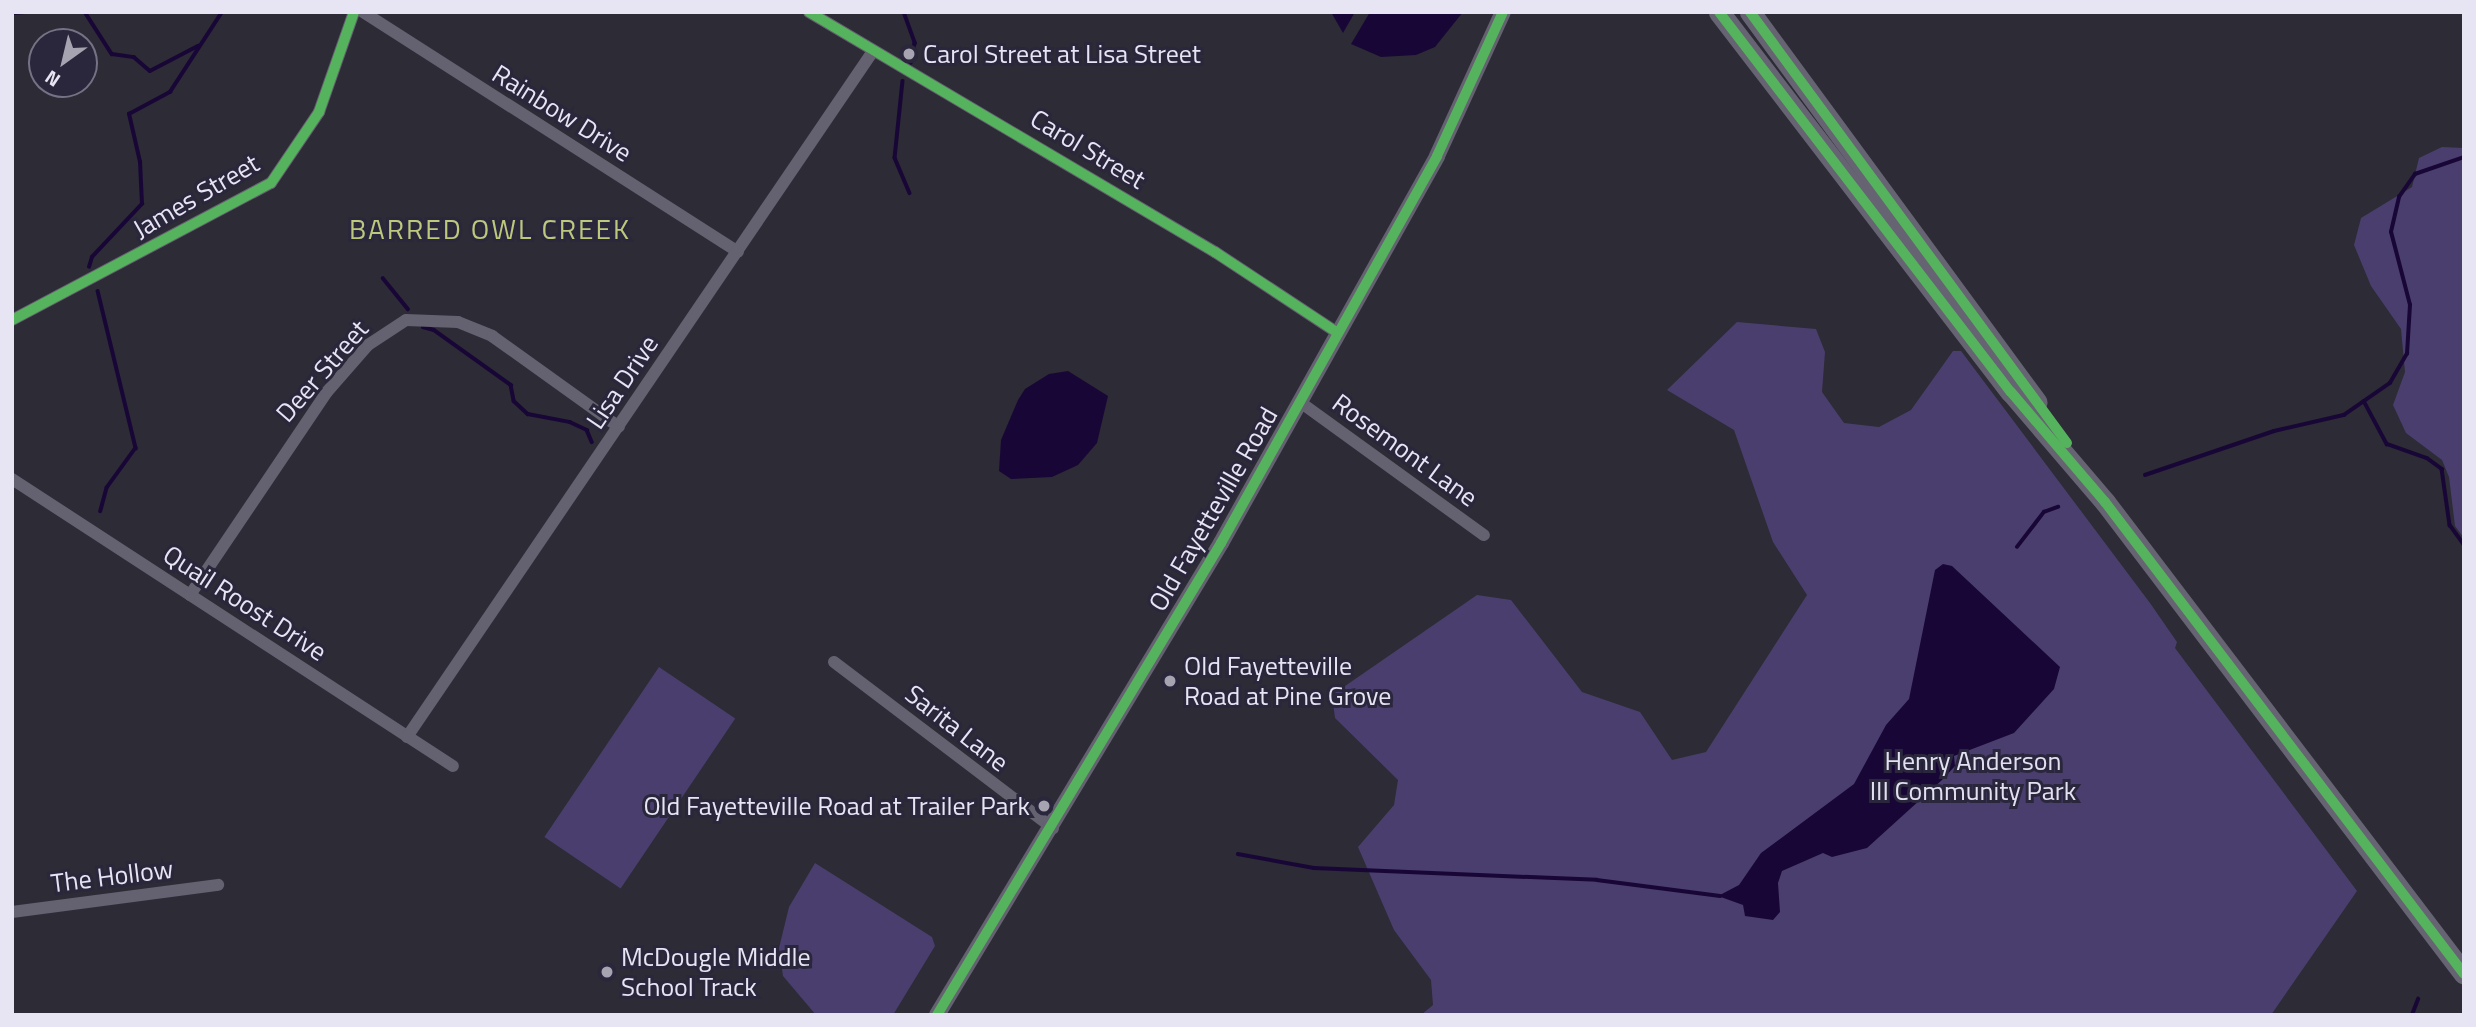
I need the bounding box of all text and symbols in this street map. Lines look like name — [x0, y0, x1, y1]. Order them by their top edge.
north arrow — [28, 28, 98, 98]
place label: Carol Street at Lisa Street — [923, 38, 1201, 70]
marker: Carol Street at Lisa Street — [901, 46, 917, 62]
street label: Rainbow Drive — [487, 58, 637, 168]
text: N — [39, 63, 66, 95]
street label: Carol Street — [1025, 103, 1151, 195]
street label: James Street — [127, 147, 265, 245]
district label: BARRED OWL CREEK — [351, 212, 629, 246]
street label: Deer Street — [269, 314, 375, 428]
street label: Lisa Drive — [579, 329, 665, 435]
street label: Rosemont Lane — [1326, 387, 1484, 513]
street label: Old Fayetteville Road — [1142, 401, 1284, 617]
street label: Quail Roost Drive — [157, 539, 333, 667]
place label: Old Fayetteville Road at Pine Grove — [1184, 650, 1391, 712]
marker: Old Fayetteville Road at Pine Grove — [1162, 673, 1178, 689]
street label: Sarita Lane — [899, 678, 1015, 778]
park label: Henry Anderson III Community Park — [1870, 745, 2076, 806]
place label: Old Fayetteville Road at Trailer Park — [643, 790, 1030, 822]
marker: Old Fayetteville Road at Trailer Park — [1036, 798, 1052, 814]
street label: The Hollow — [49, 853, 175, 899]
place label: McDougle Middle School Track — [621, 941, 811, 1002]
marker: McDougle Middle School Track — [599, 964, 615, 980]

